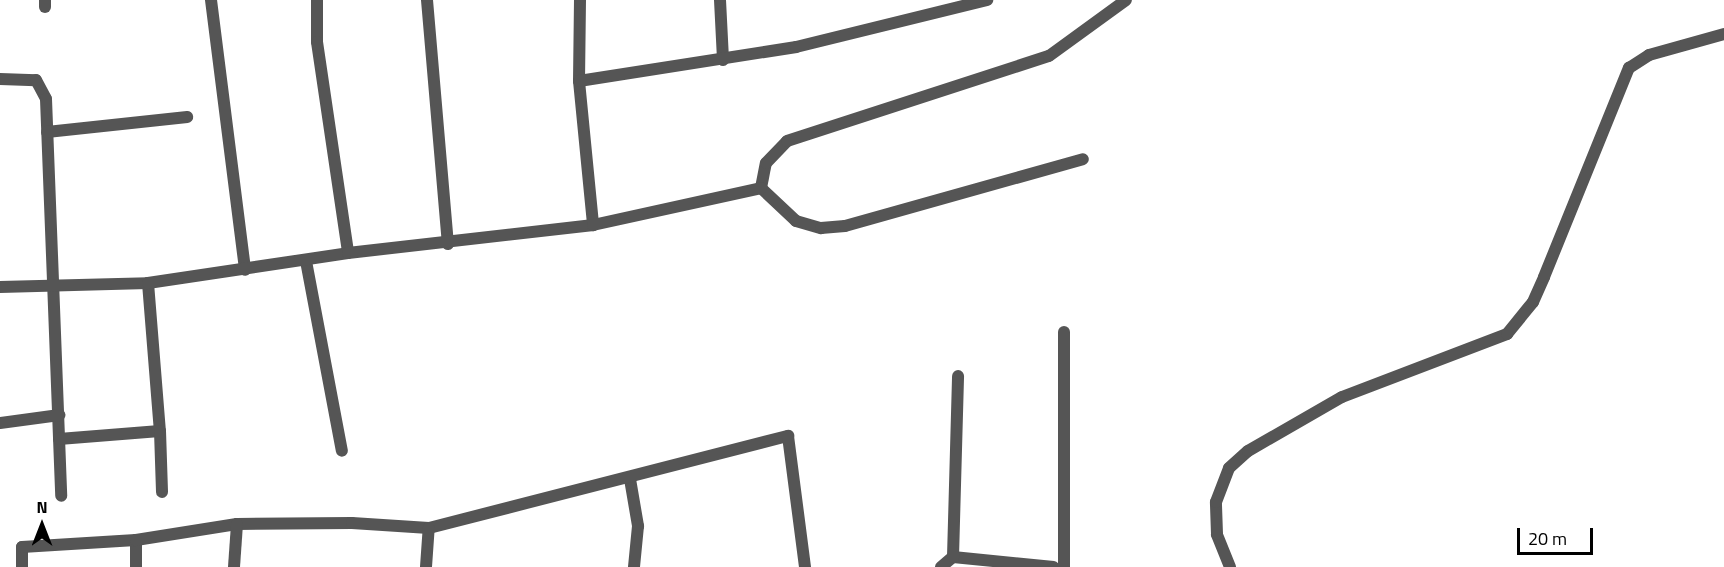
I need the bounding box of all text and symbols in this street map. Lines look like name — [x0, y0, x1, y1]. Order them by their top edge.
north arrow — [12, 495, 72, 555]
text: N — [36, 495, 48, 519]
scale bar — [1520, 516, 1596, 554]
text: 20 m — [1528, 525, 1567, 552]

